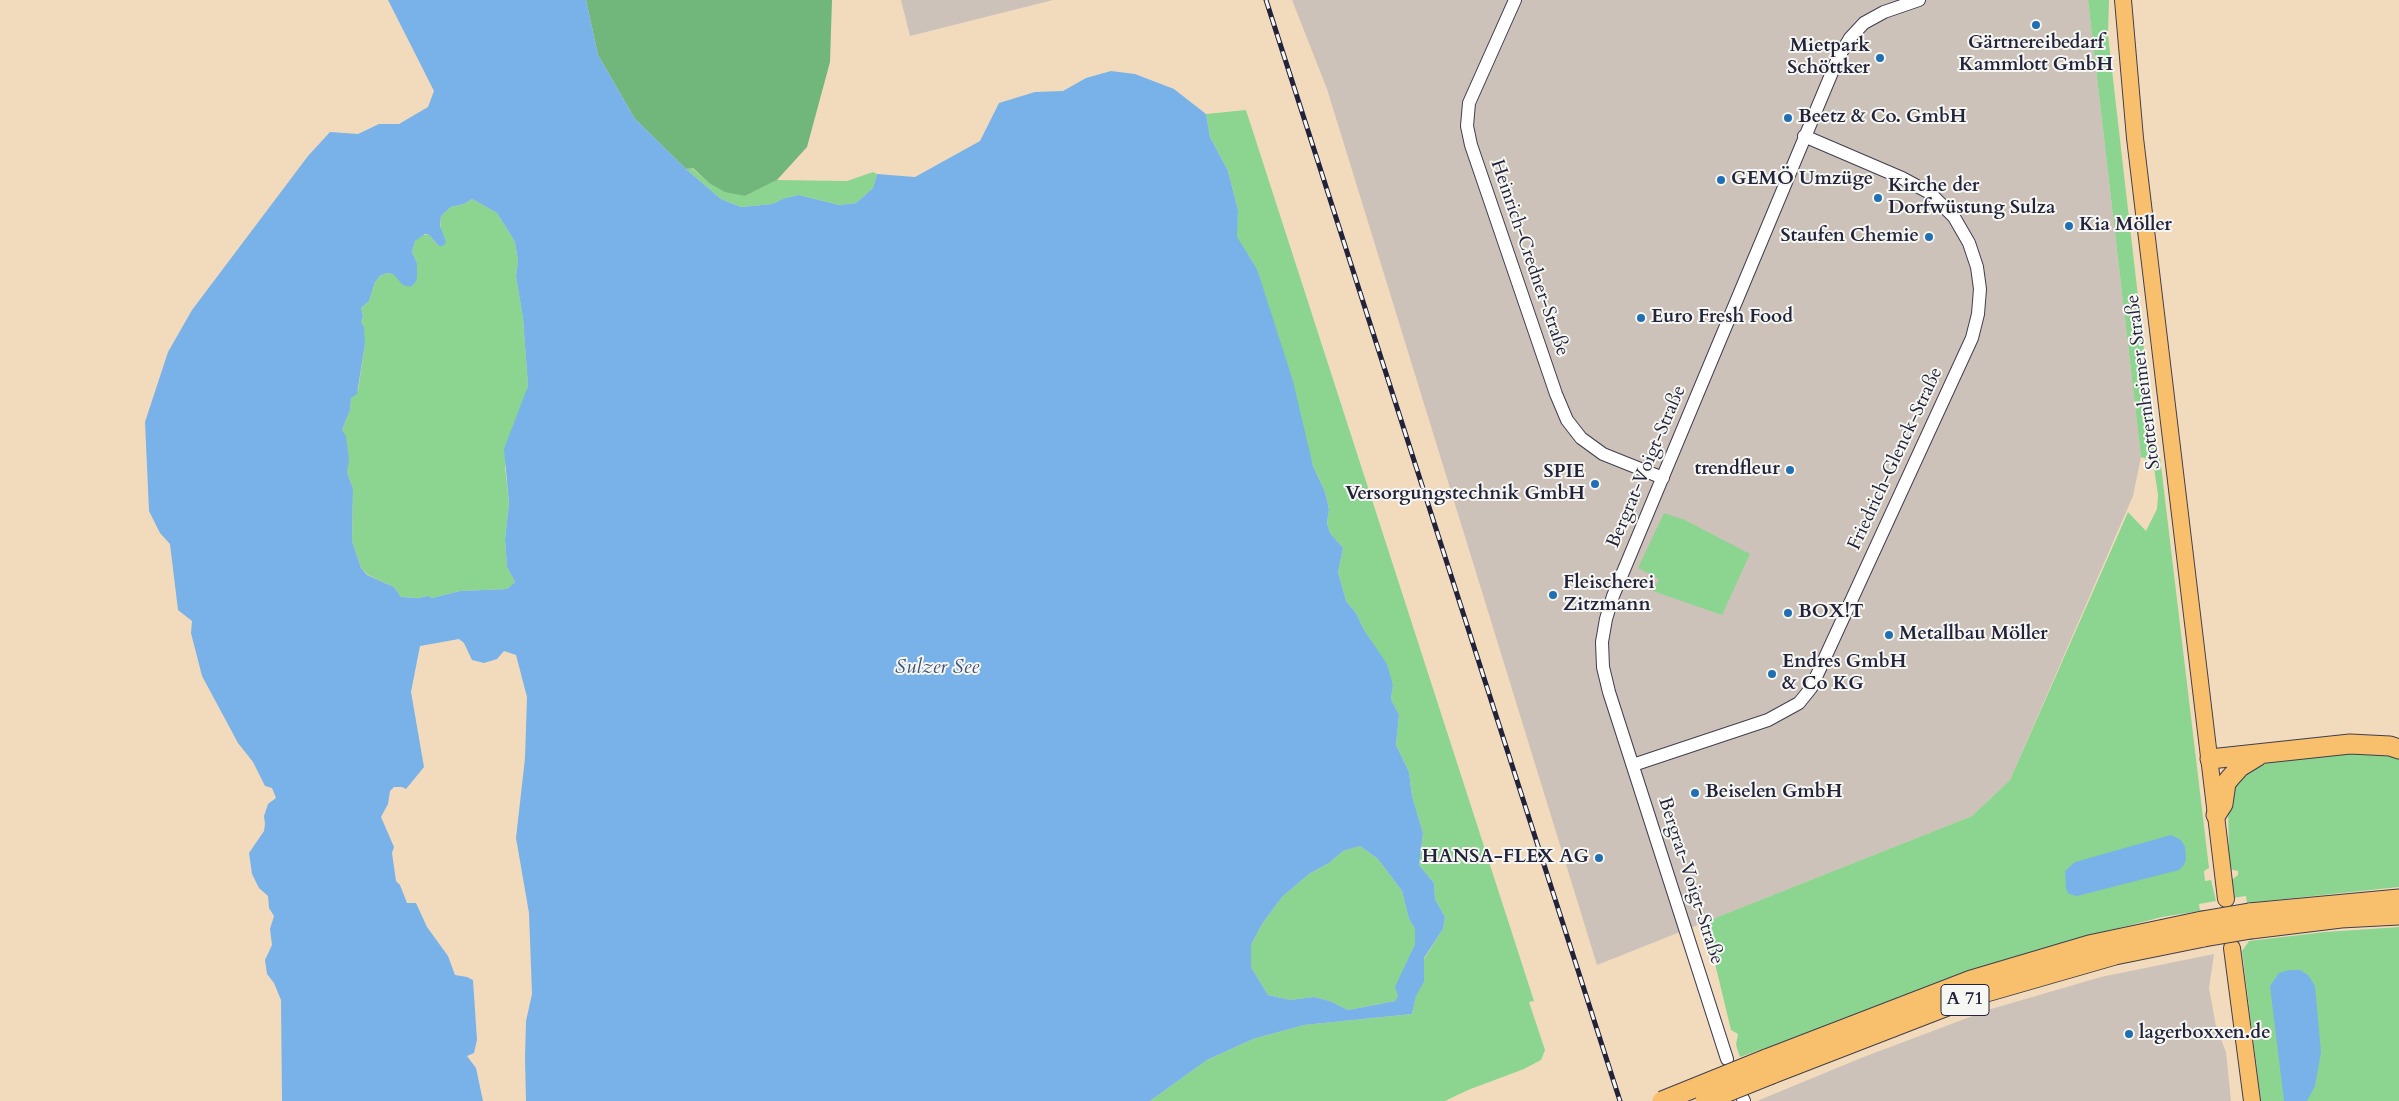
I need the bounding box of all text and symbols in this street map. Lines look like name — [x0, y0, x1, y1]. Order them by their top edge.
marker: Gärtnereibedarf Kammlott GmbH — [2030, 19, 2042, 31]
place label: Gärtnereibedarf Kammlott GmbH — [1959, 33, 2113, 77]
place label: Mietpark Schöttker — [1787, 36, 1870, 80]
marker: Mietpark Schöttker — [1874, 52, 1886, 64]
place label: Beetz & Co. GmbH — [1798, 107, 1967, 129]
marker: Beetz & Co. GmbH — [1782, 112, 1794, 124]
street label: Heinrich-Credner-Straße — [1485, 157, 1573, 359]
place label: GEMÖ Umzüge — [1731, 169, 1873, 191]
marker: GEMÖ Umzüge — [1715, 174, 1727, 186]
place label: Kirche der Dorfwüstung Sulza — [1888, 176, 2055, 220]
marker: Kirche der Dorfwüstung Sulza — [1872, 192, 1884, 204]
place label: Kia Möller — [2079, 215, 2172, 237]
marker: Kia Möller — [2063, 220, 2075, 232]
place label: Staufen Chemie — [1781, 226, 1919, 248]
marker: Staufen Chemie — [1923, 231, 1935, 243]
street label: Stotternheimer Straße — [2122, 293, 2166, 471]
place label: Euro Fresh Food — [1651, 307, 1793, 329]
marker: Euro Fresh Food — [1635, 312, 1647, 324]
street label: Friedrich-Glenck-Straße — [1844, 364, 1948, 554]
street label: Bergrat-Voigt-Straße — [1603, 382, 1691, 552]
place label: trendfleur — [1694, 459, 1780, 481]
place label: SPIE Versorgungstechnik GmbH — [1345, 462, 1585, 506]
marker: trendfleur — [1784, 464, 1796, 476]
marker: SPIE Versorgungstechnik GmbH — [1589, 478, 1601, 490]
place label: Fleischerei Zitzmann — [1563, 573, 1655, 617]
marker: Fleischerei Zitzmann — [1547, 589, 1559, 601]
place label: BOX!T — [1798, 602, 1864, 624]
marker: BOX!T — [1782, 607, 1794, 619]
place label: Metallbau Möller — [1899, 624, 2048, 646]
marker: Metallbau Möller — [1883, 629, 1895, 641]
place label: Endres GmbH & Co KG — [1782, 652, 1906, 696]
water label: Sulzer See — [895, 656, 979, 680]
marker: Endres GmbH & Co KG — [1766, 668, 1778, 680]
place label: Beiselen GmbH — [1705, 782, 1842, 804]
marker: Beiselen GmbH — [1689, 787, 1701, 799]
street label: Bergrat-Voigt-Straße — [1652, 795, 1728, 967]
place label: HANSA-FLEX AG — [1422, 847, 1589, 869]
marker: HANSA-FLEX AG — [1593, 852, 1605, 864]
road number: A 71 — [1941, 984, 1989, 1016]
place label: lagerboxxen.de — [2139, 1023, 2271, 1045]
marker: lagerboxxen.de — [2123, 1028, 2135, 1040]

